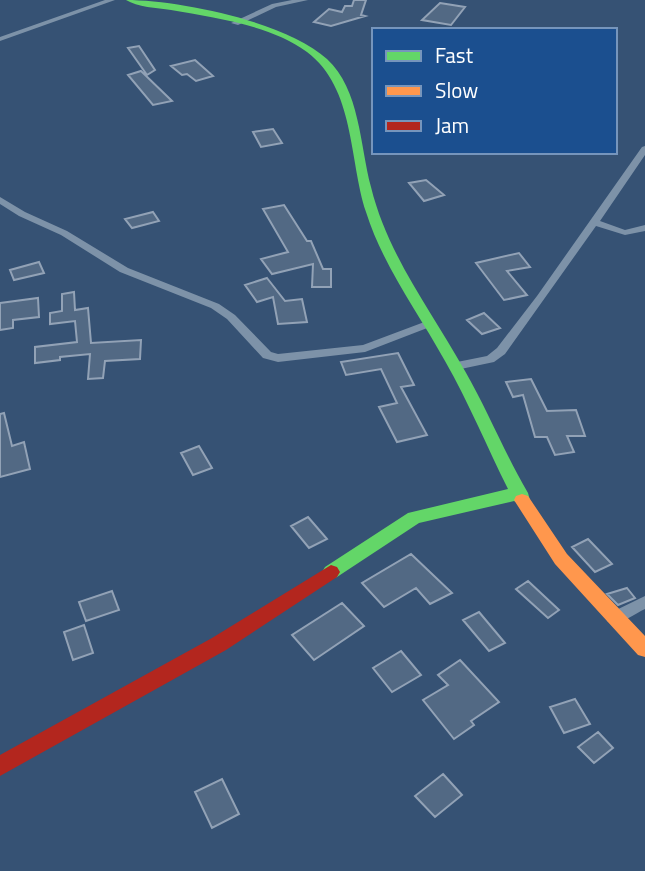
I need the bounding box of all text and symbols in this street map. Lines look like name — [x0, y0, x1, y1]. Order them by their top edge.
legend — [372, 28, 617, 154]
text: Fast — [435, 39, 474, 71]
text: Slow — [435, 74, 478, 106]
text: Jam — [435, 109, 469, 141]

